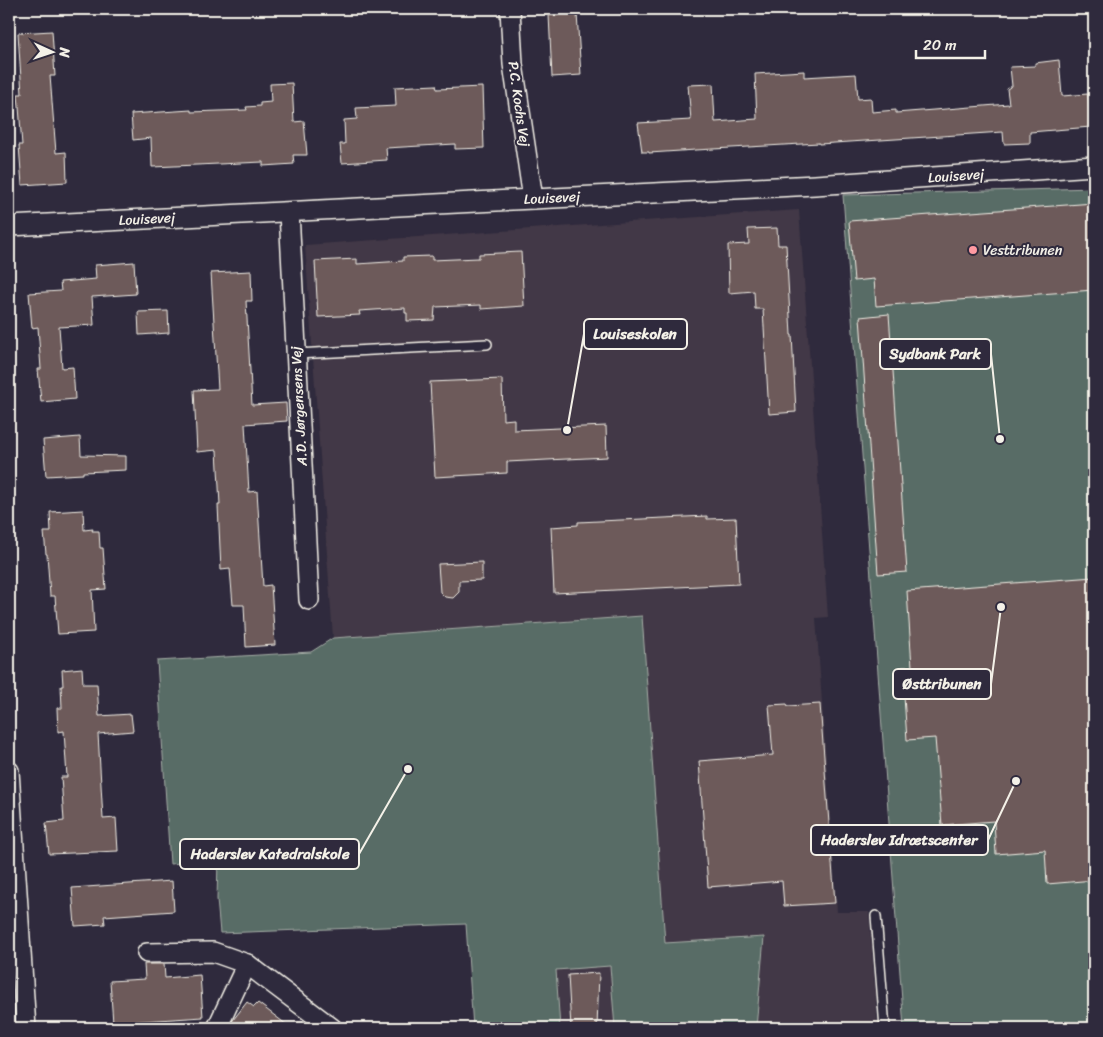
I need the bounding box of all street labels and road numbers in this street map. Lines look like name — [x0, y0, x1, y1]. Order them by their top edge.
street label: P.C. Kochs Vej — [501, 60, 537, 149]
street label: Louisevej — [927, 162, 986, 190]
street label: Louisevej — [523, 184, 582, 212]
street label: Louisevej — [118, 205, 177, 233]
street label: A.D. Jørgensens Vej — [283, 345, 315, 468]

